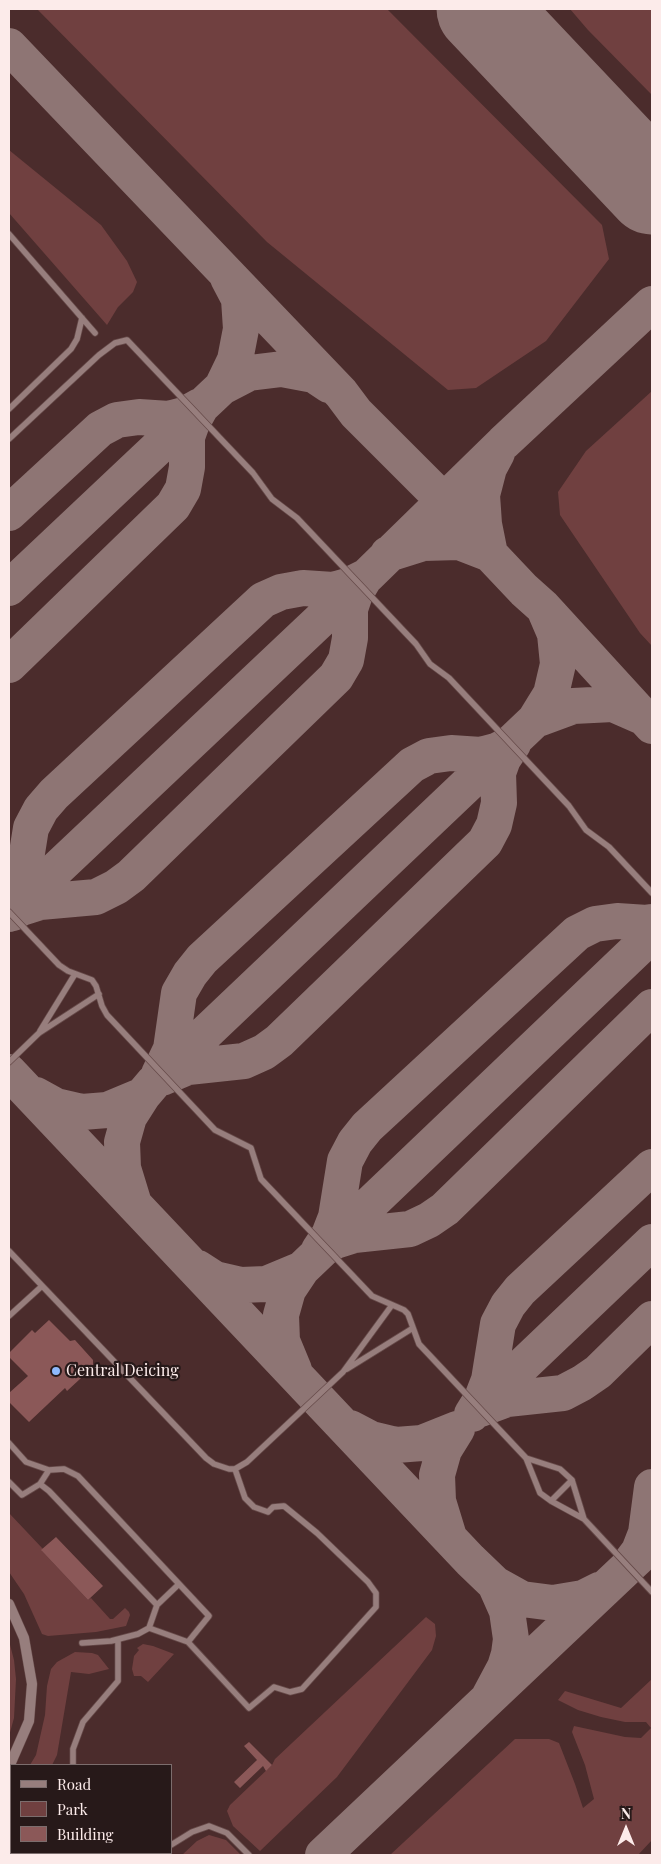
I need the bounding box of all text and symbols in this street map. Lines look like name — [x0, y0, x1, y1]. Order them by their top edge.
place label: Central Deicing — [66, 1361, 179, 1381]
marker: Central Deicing — [50, 1365, 62, 1377]
legend — [10, 1764, 172, 1854]
text: Road — [57, 1774, 91, 1794]
text: Park — [57, 1799, 88, 1819]
north arrow — [601, 1804, 651, 1854]
text: N — [621, 1804, 631, 1823]
text: Building — [57, 1824, 113, 1844]

